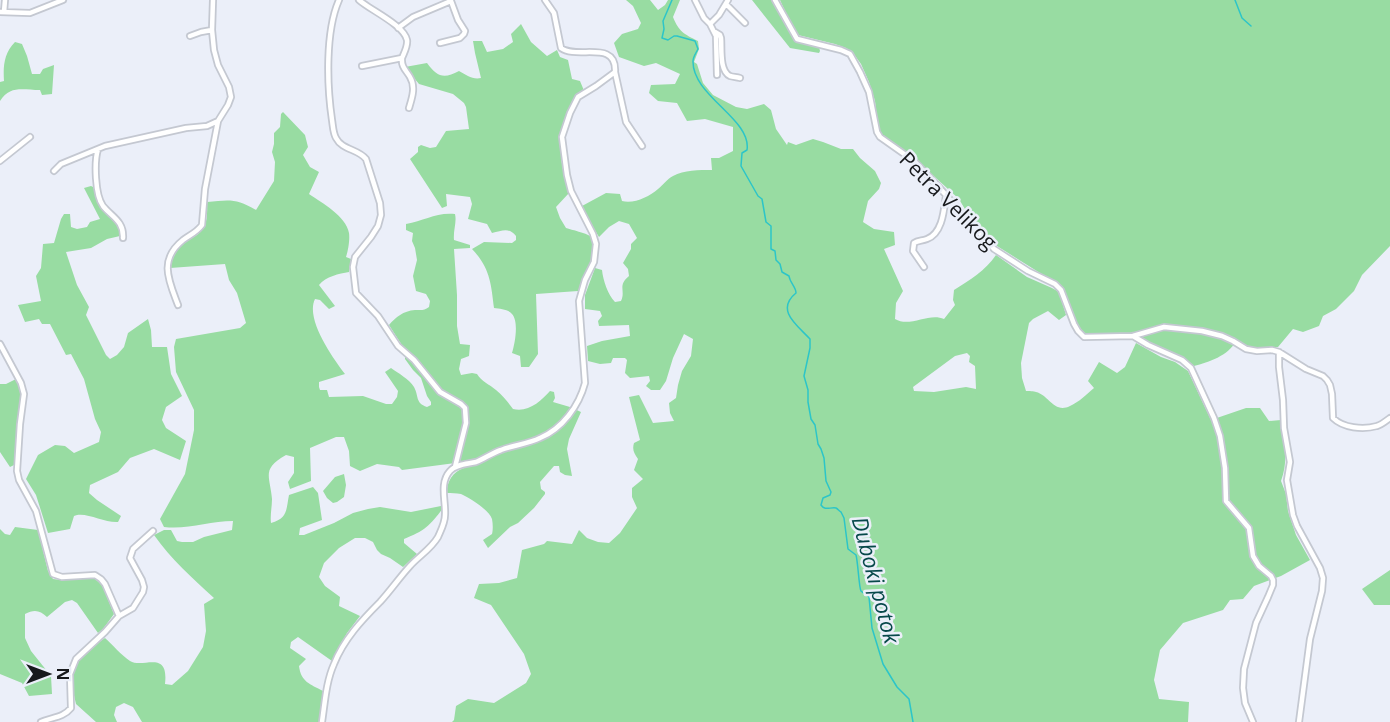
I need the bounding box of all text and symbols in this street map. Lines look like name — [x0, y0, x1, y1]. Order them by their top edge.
street label: Petra Velikog — [894, 145, 1004, 255]
water label: Duboki potok — [846, 513, 909, 648]
north arrow — [18, 644, 78, 704]
text: N — [52, 667, 74, 681]

